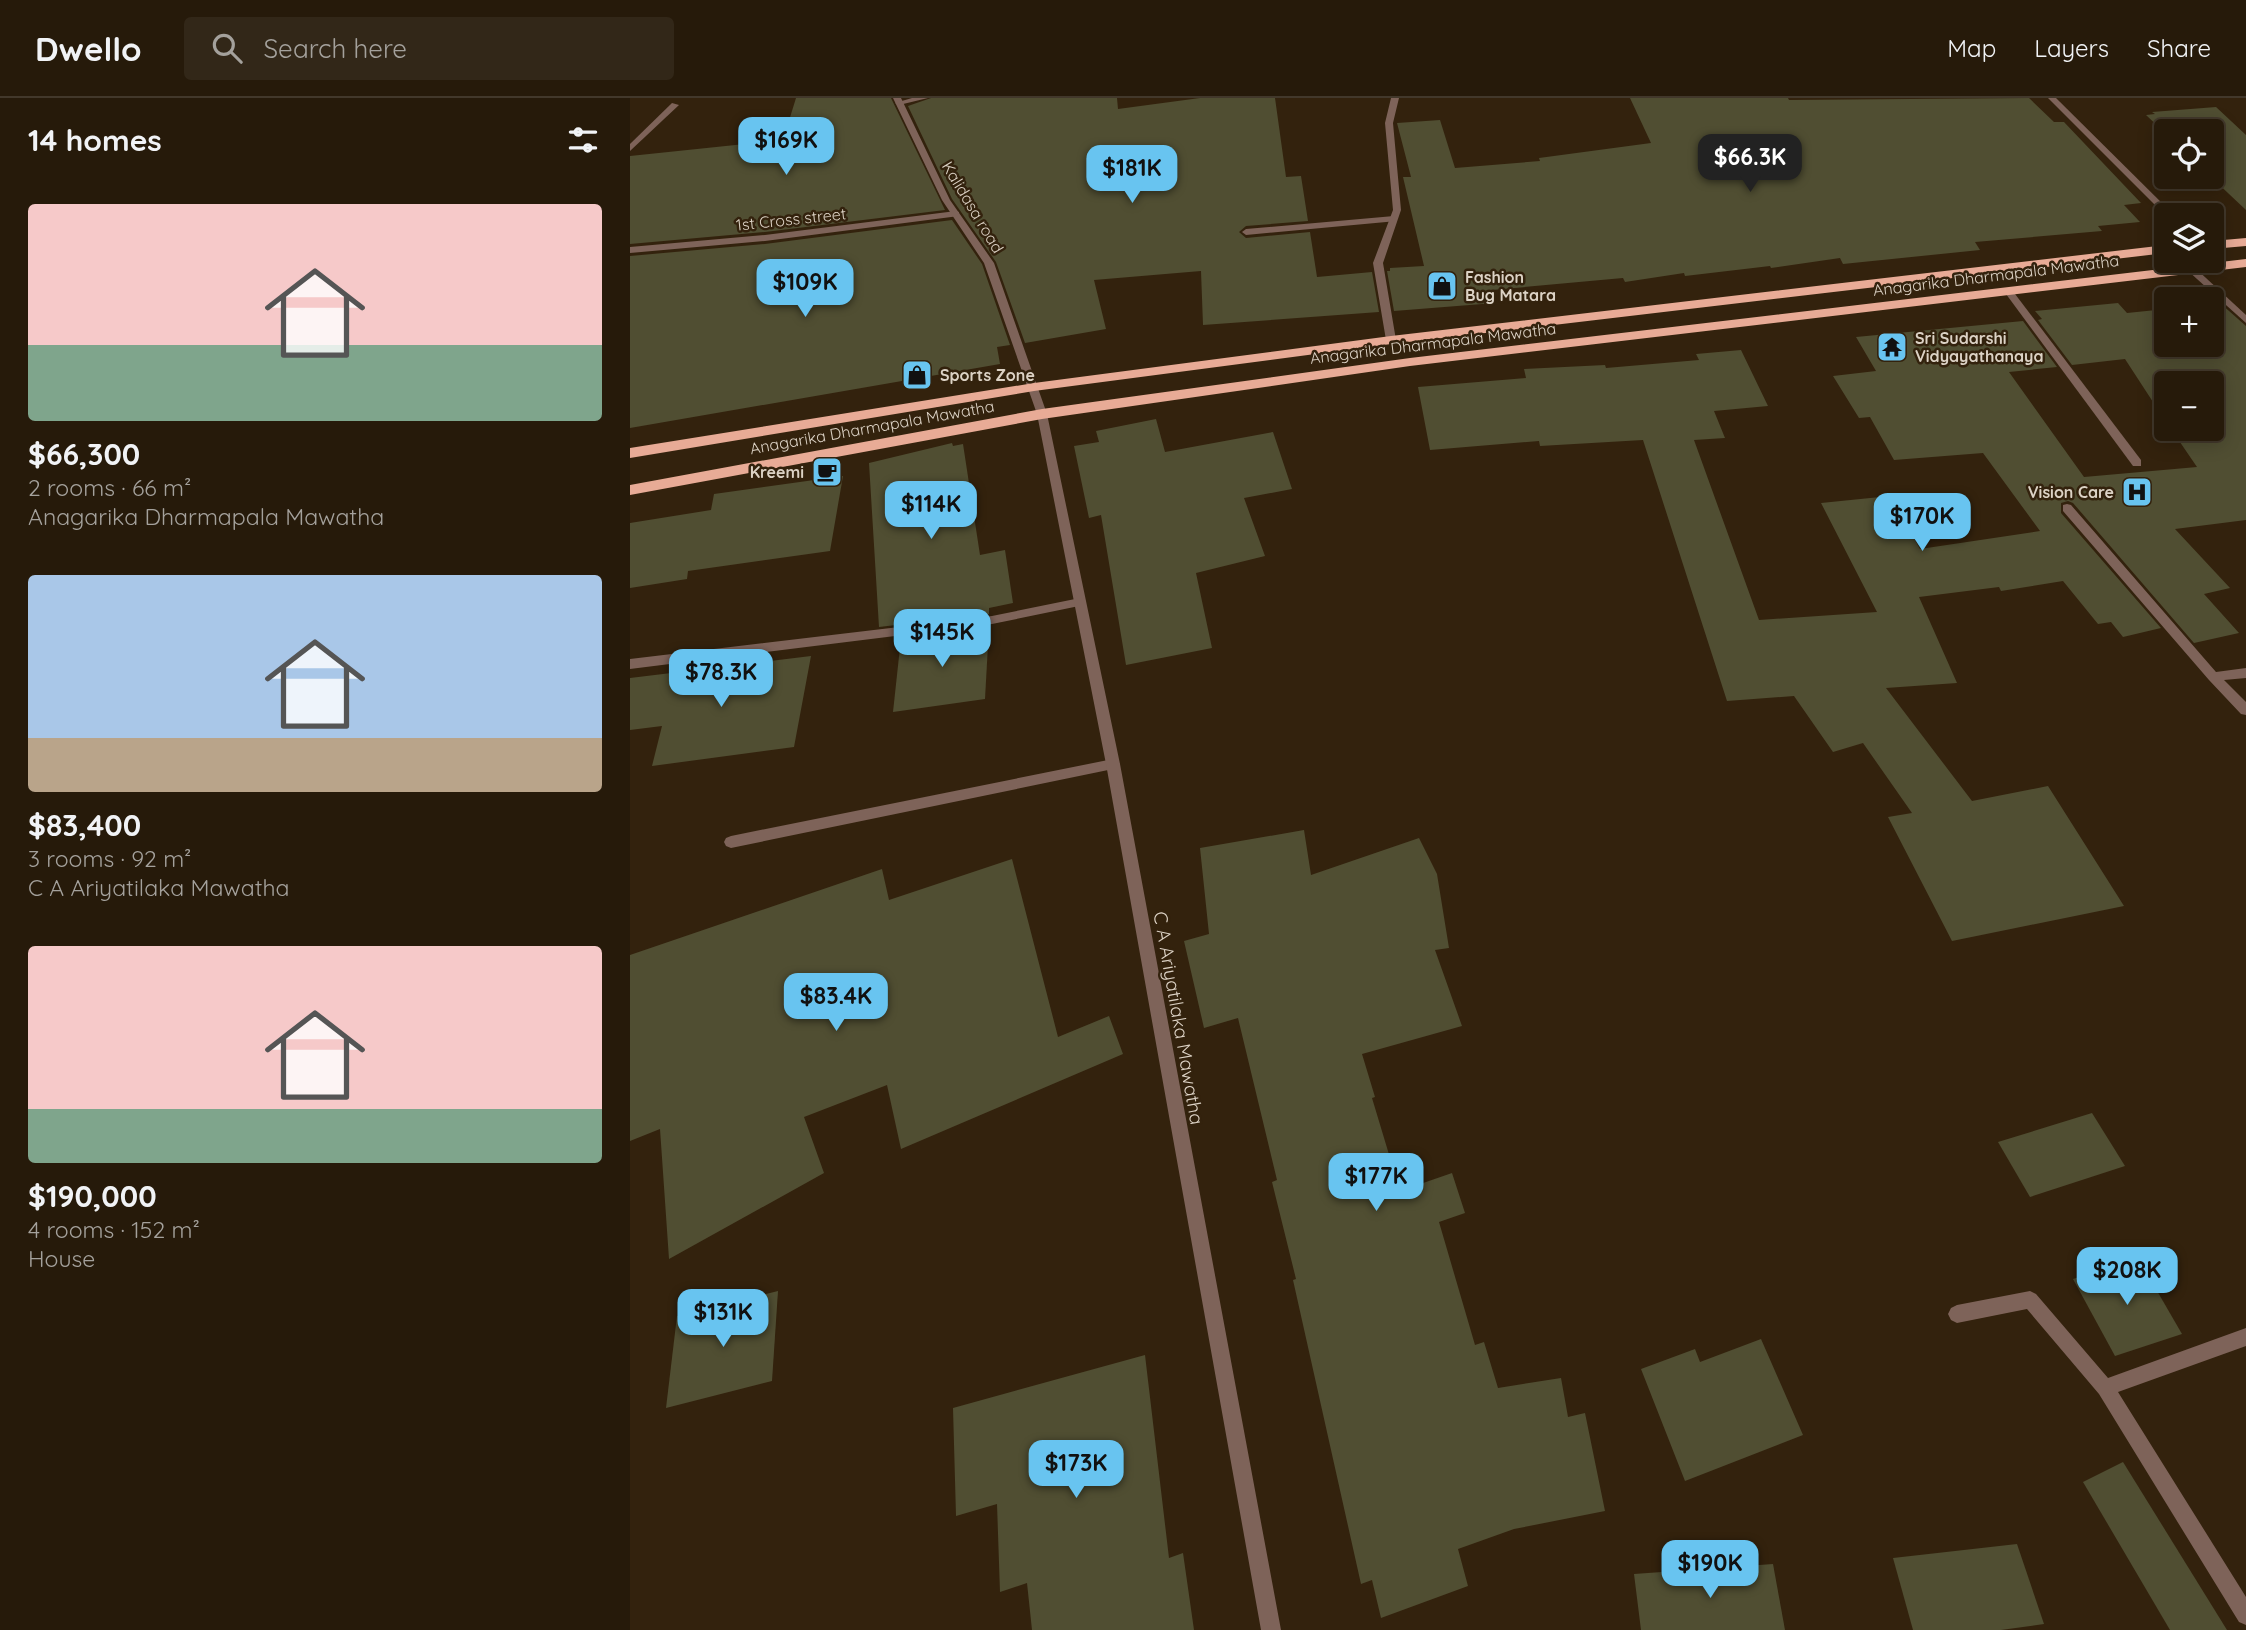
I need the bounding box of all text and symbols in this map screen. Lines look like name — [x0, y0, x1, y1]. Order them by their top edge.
search box — [184, 17, 674, 80]
text: Dwello — [35, 28, 142, 69]
icon: search — [208, 29, 246, 67]
text: Search here — [264, 32, 407, 65]
text: Map — [1947, 33, 1996, 63]
text: Layers — [2034, 33, 2109, 63]
text: Share — [2147, 33, 2211, 63]
pin: $169K — [737, 118, 835, 177]
map controls — [2154, 119, 2224, 441]
button: locate — [2154, 119, 2224, 189]
text: 14 homes — [28, 121, 162, 159]
icon: filters — [564, 121, 602, 159]
text: $169K — [754, 125, 818, 154]
pin: $66.3K — [1693, 134, 1807, 194]
text: $66.3K — [1714, 142, 1786, 171]
pin: $181K — [1083, 146, 1181, 205]
text: $181K — [1102, 153, 1162, 182]
street label: Kalidasa road — [938, 157, 1008, 257]
street label: 1st Cross street — [735, 203, 847, 235]
button: layers — [2154, 203, 2224, 273]
icon: home — [252, 250, 378, 376]
street label: Anagarika Dharmapala Mawatha — [1872, 250, 2120, 300]
pin: $109K — [756, 260, 854, 319]
text: $109K — [773, 267, 837, 296]
place label: Fashion Bug Matara — [1465, 267, 1556, 305]
shop icon: Fashion Bug Matara — [1425, 269, 1459, 303]
button: + — [2154, 287, 2224, 357]
street label: Anagarika Dharmapala Mawatha — [1309, 318, 1557, 368]
place label: Sri Sudarshi Vidyayathanaya — [1915, 328, 2044, 366]
temple icon: Sri Sudarshi Vidyayathanaya — [1875, 330, 1909, 364]
shop icon: Sports Zone — [900, 358, 934, 392]
place label: Sports Zone — [940, 365, 1035, 385]
button: − — [2154, 371, 2224, 441]
street label: Anagarika Dharmapala Mawatha — [748, 396, 996, 458]
text: $66,300 — [28, 435, 140, 473]
cafe icon: Kreemi — [810, 455, 844, 489]
place label: Kreemi — [750, 462, 804, 482]
text: 2 rooms · 66 m² — [28, 473, 191, 502]
hospital icon: Vision Care — [2120, 475, 2154, 509]
pin: $114K — [882, 482, 980, 541]
place label: Vision Care — [2028, 482, 2114, 502]
text: $114K — [901, 489, 961, 518]
pin: $170K — [1873, 494, 1971, 553]
text: $170K — [1890, 501, 1954, 530]
text: Anagarika Dharmapala Mawatha — [28, 502, 384, 531]
pin: $145K — [893, 610, 991, 669]
text: $145K — [910, 617, 974, 646]
icon: home — [252, 621, 378, 747]
pin: $78.3K — [664, 650, 778, 709]
text: $78.3K — [685, 657, 757, 686]
text: $83,400 — [28, 806, 141, 844]
text: 3 rooms · 92 m² — [28, 844, 191, 873]
text: C A Ariyatilaka Mawatha — [28, 873, 289, 902]
street label: C A Ariyatilaka Mawatha — [1148, 910, 1210, 1126]
pin: $83.4K — [779, 974, 893, 1033]
text: $83.4K — [800, 981, 872, 1010]
icon: home — [252, 992, 378, 1118]
pin: $177K — [1327, 1154, 1425, 1213]
text: $177K — [1345, 1161, 1408, 1190]
text: $190,000 — [28, 1177, 157, 1215]
text: 4 rooms · 152 m² — [28, 1215, 200, 1244]
text: House — [28, 1244, 95, 1273]
pin: $208K — [2078, 1248, 2176, 1307]
text: $208K — [2093, 1255, 2161, 1284]
pin: $131K — [674, 1290, 772, 1349]
text: $131K — [693, 1297, 753, 1326]
pin: $173K — [1027, 1440, 1125, 1500]
text: $173K — [1045, 1448, 1107, 1477]
pin: $190K — [1661, 1540, 1759, 1600]
text: $190K — [1678, 1548, 1742, 1577]

